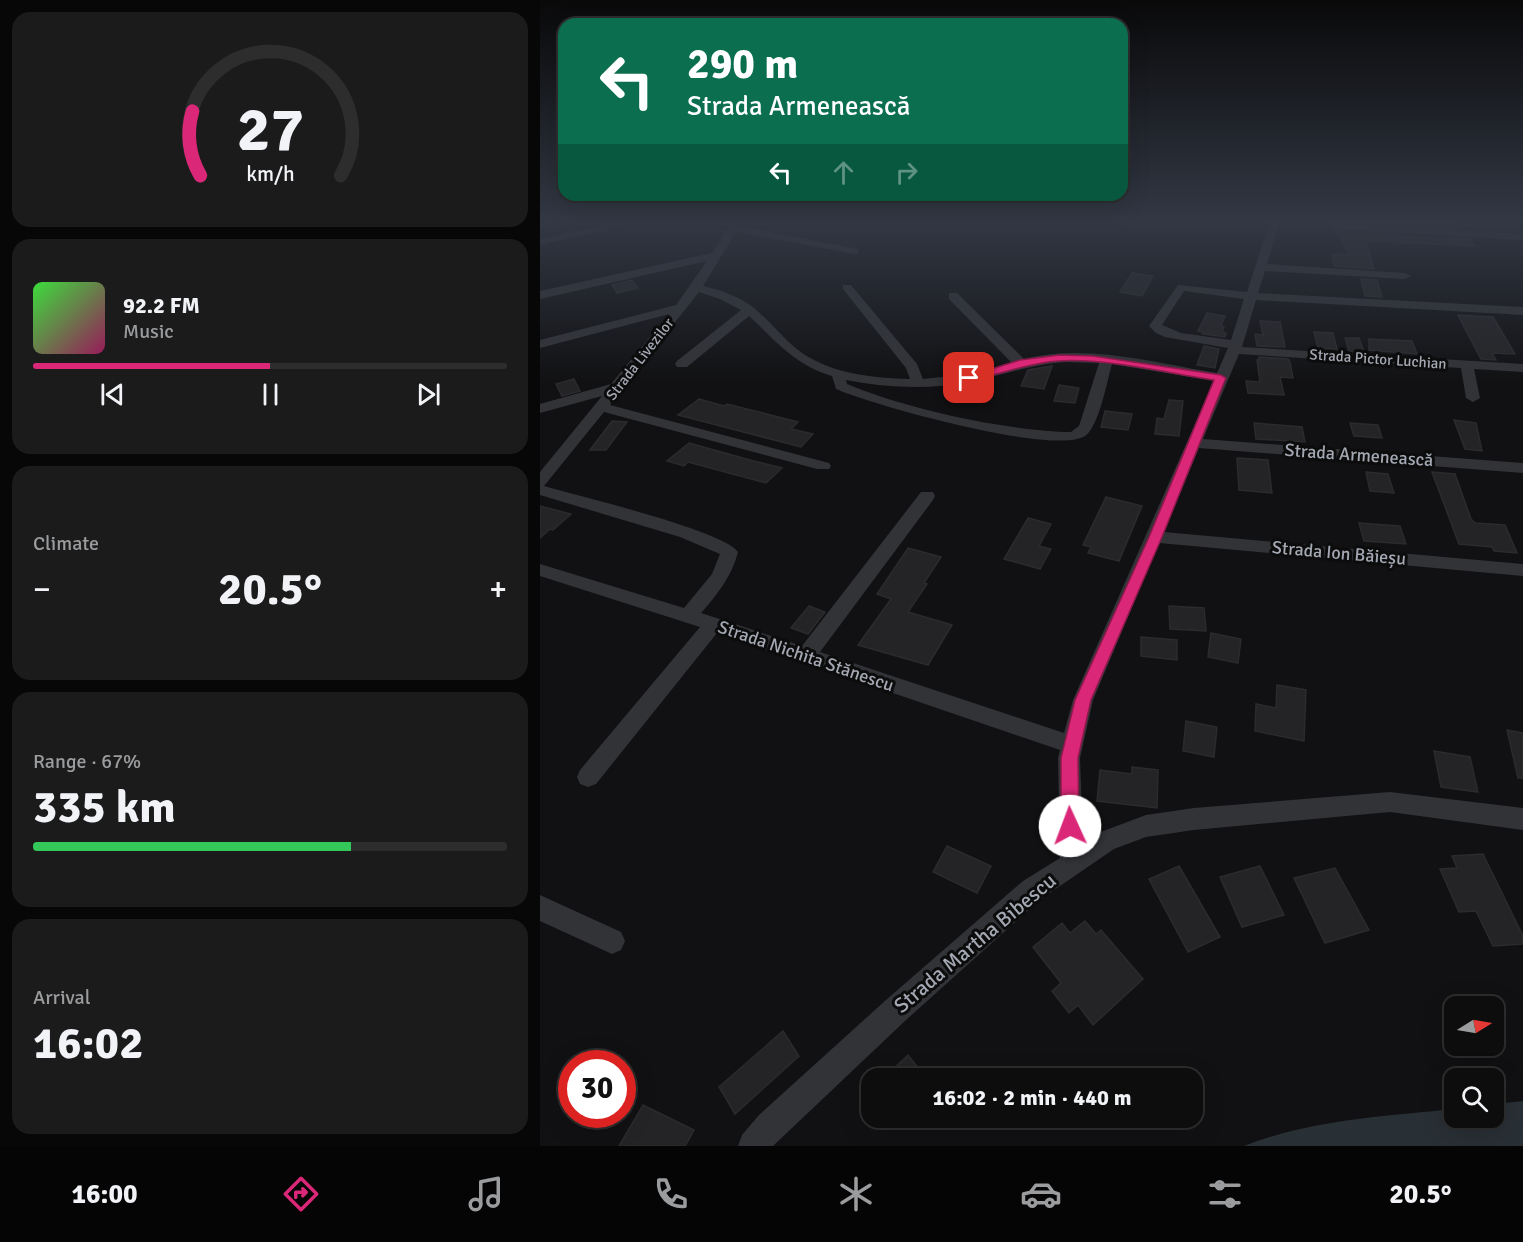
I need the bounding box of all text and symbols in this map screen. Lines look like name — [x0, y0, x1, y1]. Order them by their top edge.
text: 290 m — [687, 39, 798, 90]
icon: left — [588, 42, 666, 120]
text: Strada Armenească — [687, 90, 910, 123]
text: 27 — [236, 92, 304, 169]
icon: left — [764, 156, 797, 189]
icon: ahead — [827, 156, 860, 189]
icon: right — [890, 156, 923, 189]
text: km/h — [246, 162, 294, 188]
text: 92.2 FM — [123, 292, 200, 319]
street label: Strada Livezilor — [602, 314, 678, 404]
text: Music — [123, 319, 174, 344]
street label: Strada Pictor Luchian — [1309, 345, 1447, 373]
pin — [943, 352, 994, 403]
icon: arrive — [952, 361, 985, 394]
icon: previous — [96, 378, 129, 411]
icon: pause — [254, 378, 287, 411]
icon: next — [412, 378, 445, 411]
street label: Strada Armenească — [1284, 439, 1434, 471]
text: Climate — [33, 531, 99, 556]
street label: Strada Ion Băieșu — [1271, 536, 1407, 570]
text: 20.5° — [218, 562, 322, 617]
text: − — [33, 569, 51, 610]
text: + — [489, 569, 507, 610]
street label: Strada Nichita Stănescu — [715, 616, 897, 696]
text: Range · 67% — [33, 749, 141, 774]
text: 335 km — [33, 780, 176, 835]
position arrow — [1038, 794, 1102, 858]
street label: Strada Martha Bibescu — [889, 867, 1061, 1019]
text: Arrival — [33, 985, 91, 1010]
north arrow — [1444, 996, 1504, 1056]
map controls — [1444, 996, 1504, 1128]
text: 16:02 — [33, 1016, 143, 1071]
speed limit sign: 30 — [558, 1050, 636, 1128]
button: search — [1444, 1068, 1504, 1128]
text: 16:02 · 2 min · 440 m — [932, 1084, 1132, 1111]
icon: directions — [280, 1173, 322, 1215]
icon: music — [465, 1173, 507, 1215]
icon: phone — [650, 1173, 692, 1215]
icon: climate — [835, 1173, 877, 1215]
icon: car — [1020, 1173, 1062, 1215]
icon: filters — [1204, 1173, 1246, 1215]
text: 16:00 — [71, 1178, 138, 1211]
text: 20.5° — [1389, 1178, 1452, 1211]

